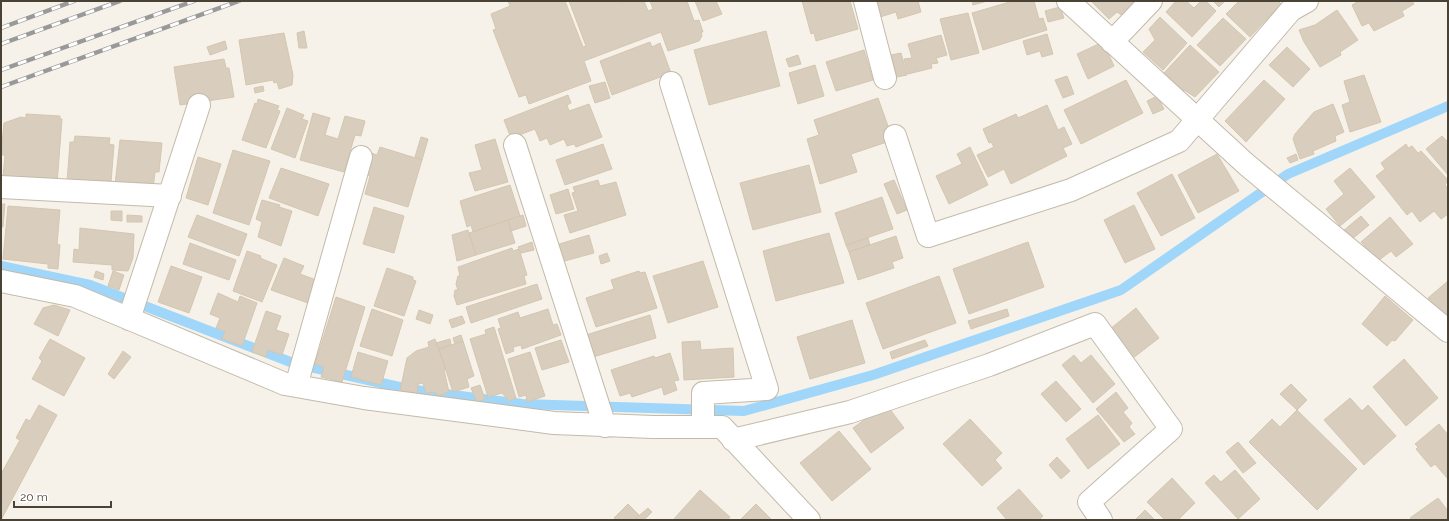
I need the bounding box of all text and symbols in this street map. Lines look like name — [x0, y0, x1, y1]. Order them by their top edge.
scale bar — [14, 483, 111, 509]
text: 20 m — [20, 490, 48, 504]

